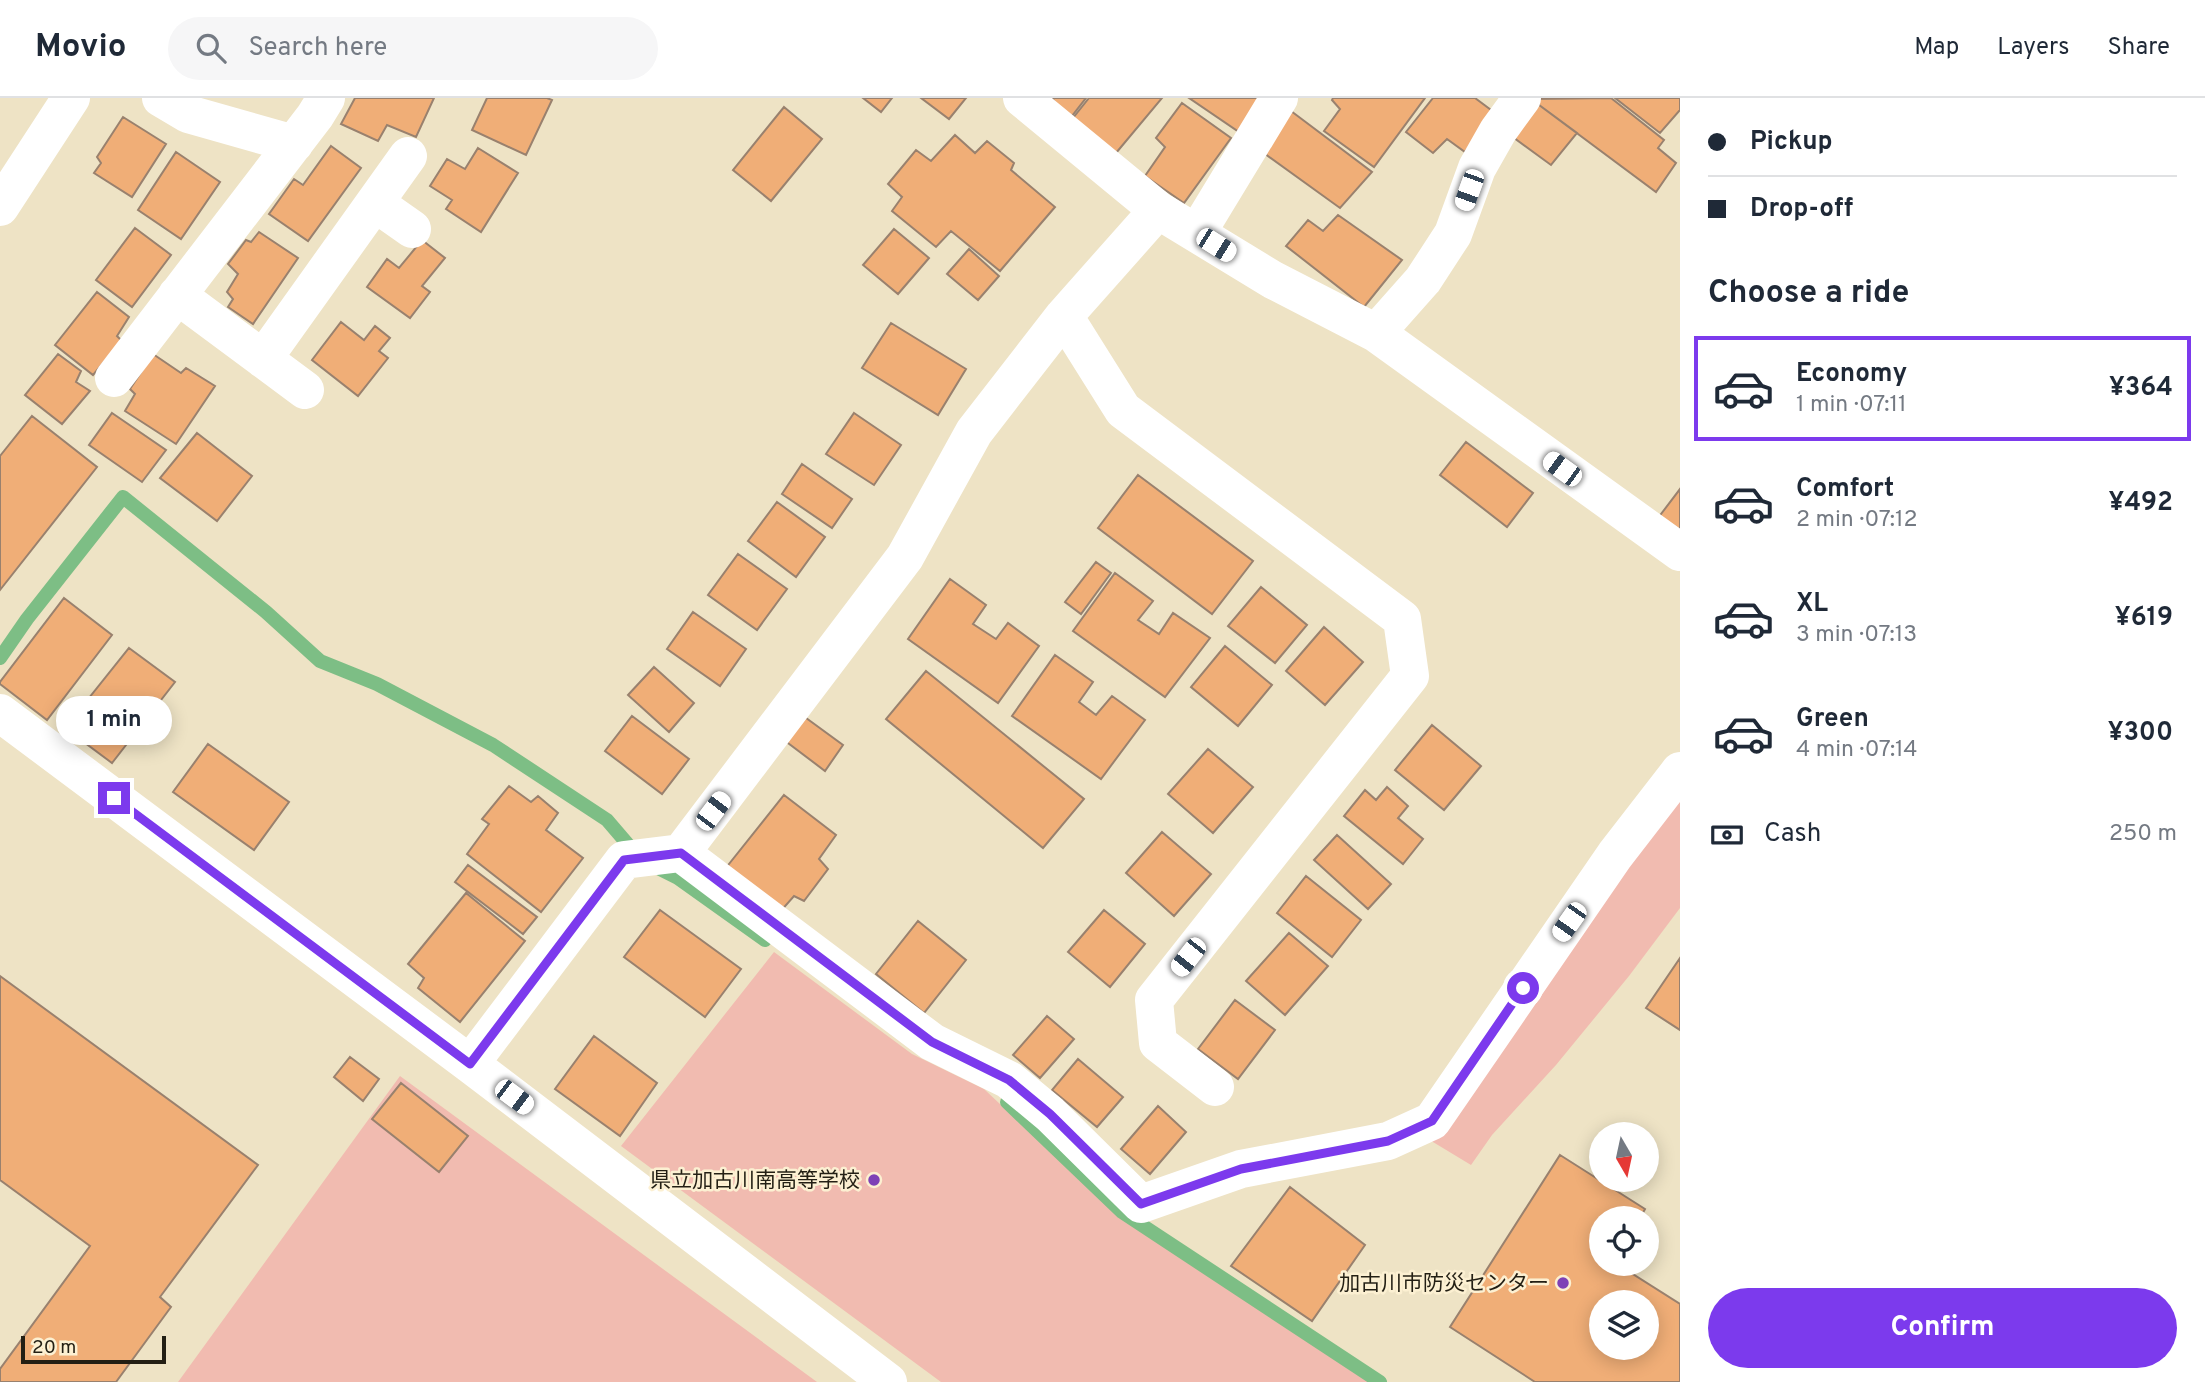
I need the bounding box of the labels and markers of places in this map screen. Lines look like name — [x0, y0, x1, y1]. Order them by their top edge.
place label: 県立加古川南高等学校 — [650, 1168, 860, 1195]
marker: 県立加古川南高等学校 — [866, 1172, 882, 1188]
place label: 加古川市防災センター — [1339, 1271, 1549, 1298]
marker: 加古川市防災センター — [1555, 1275, 1571, 1291]

